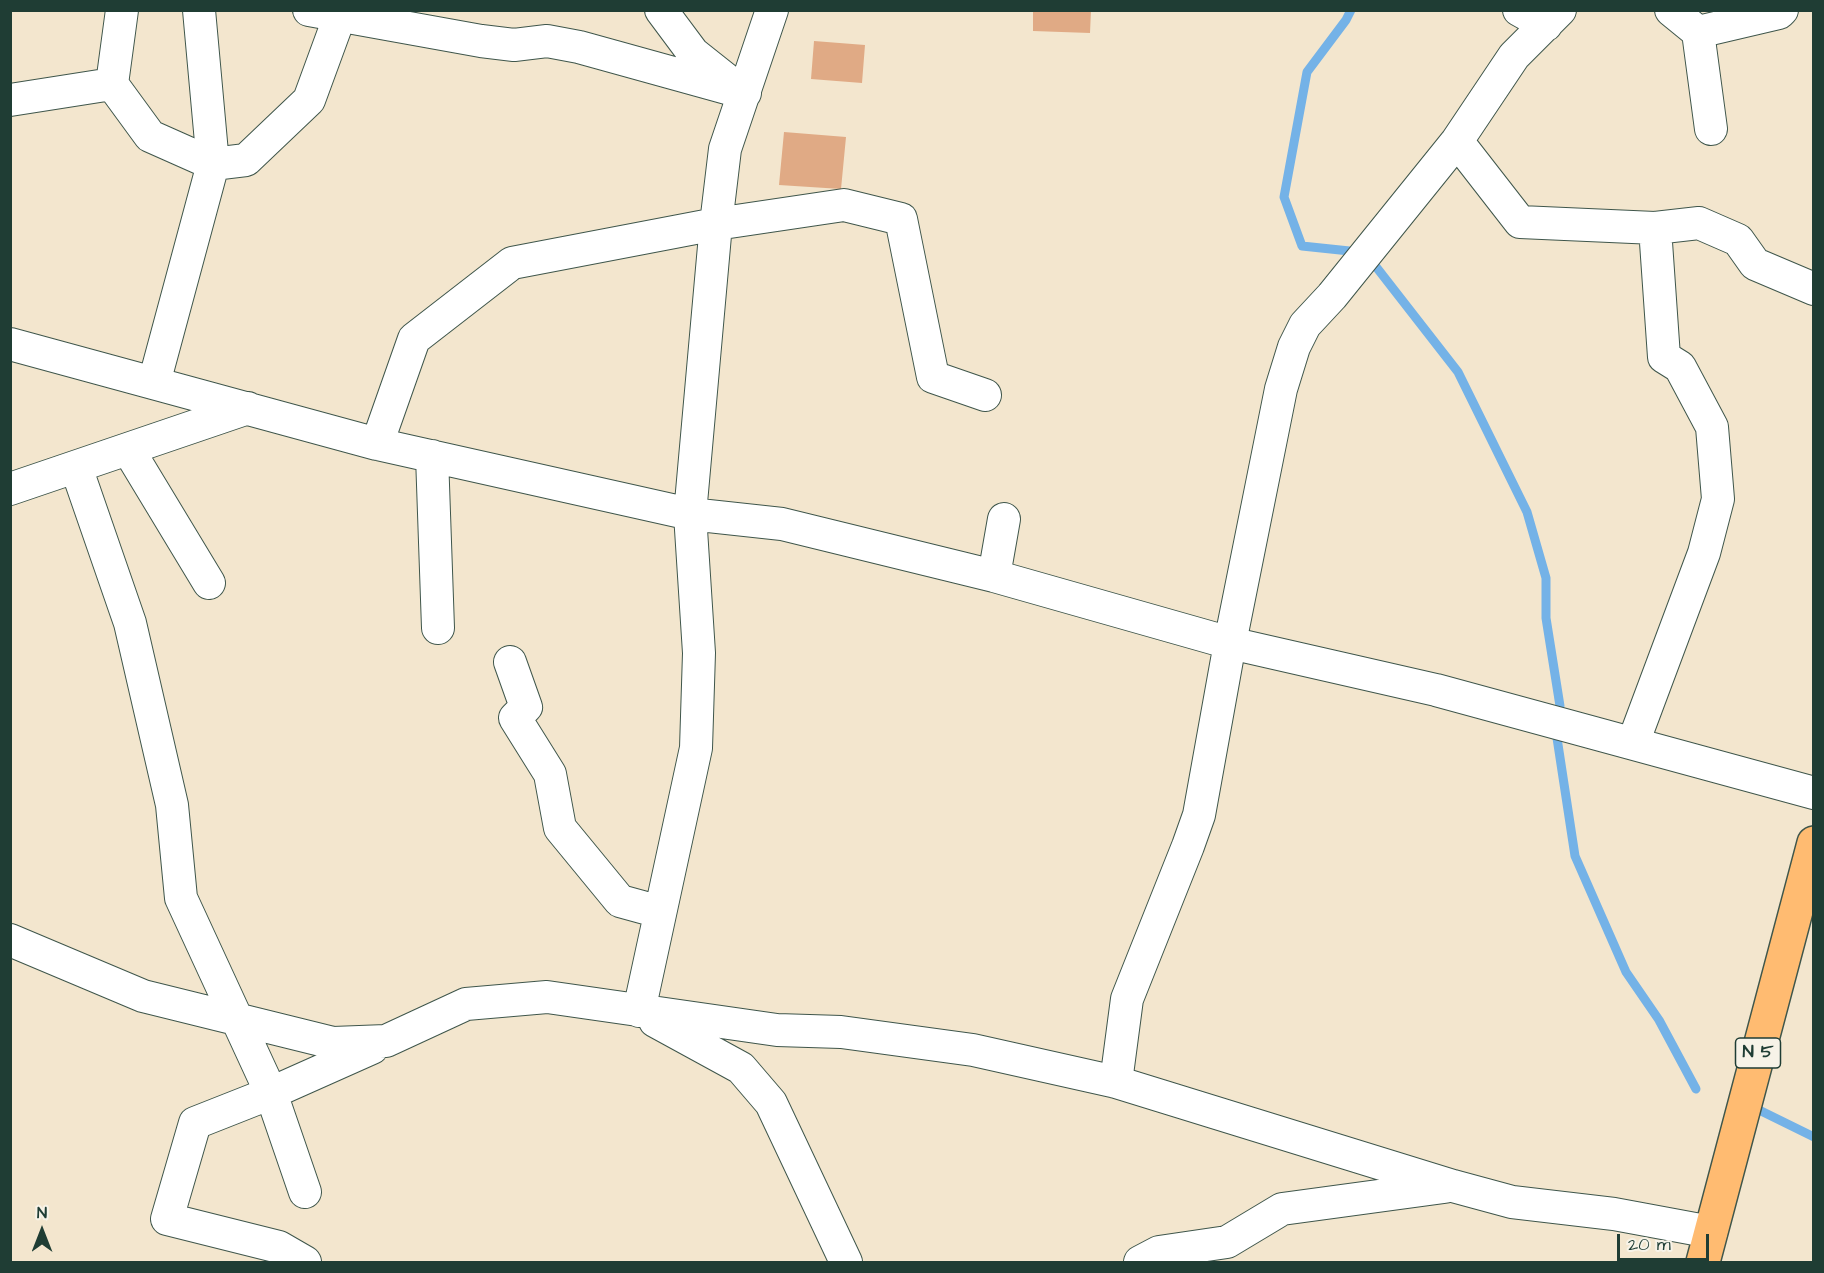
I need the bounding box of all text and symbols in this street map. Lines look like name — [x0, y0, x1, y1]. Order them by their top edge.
road number: N 5 — [1736, 1038, 1780, 1068]
north arrow — [12, 1201, 72, 1261]
text: N — [37, 1202, 47, 1224]
scale bar — [1620, 1222, 1712, 1260]
text: 20 m — [1628, 1232, 1671, 1257]

